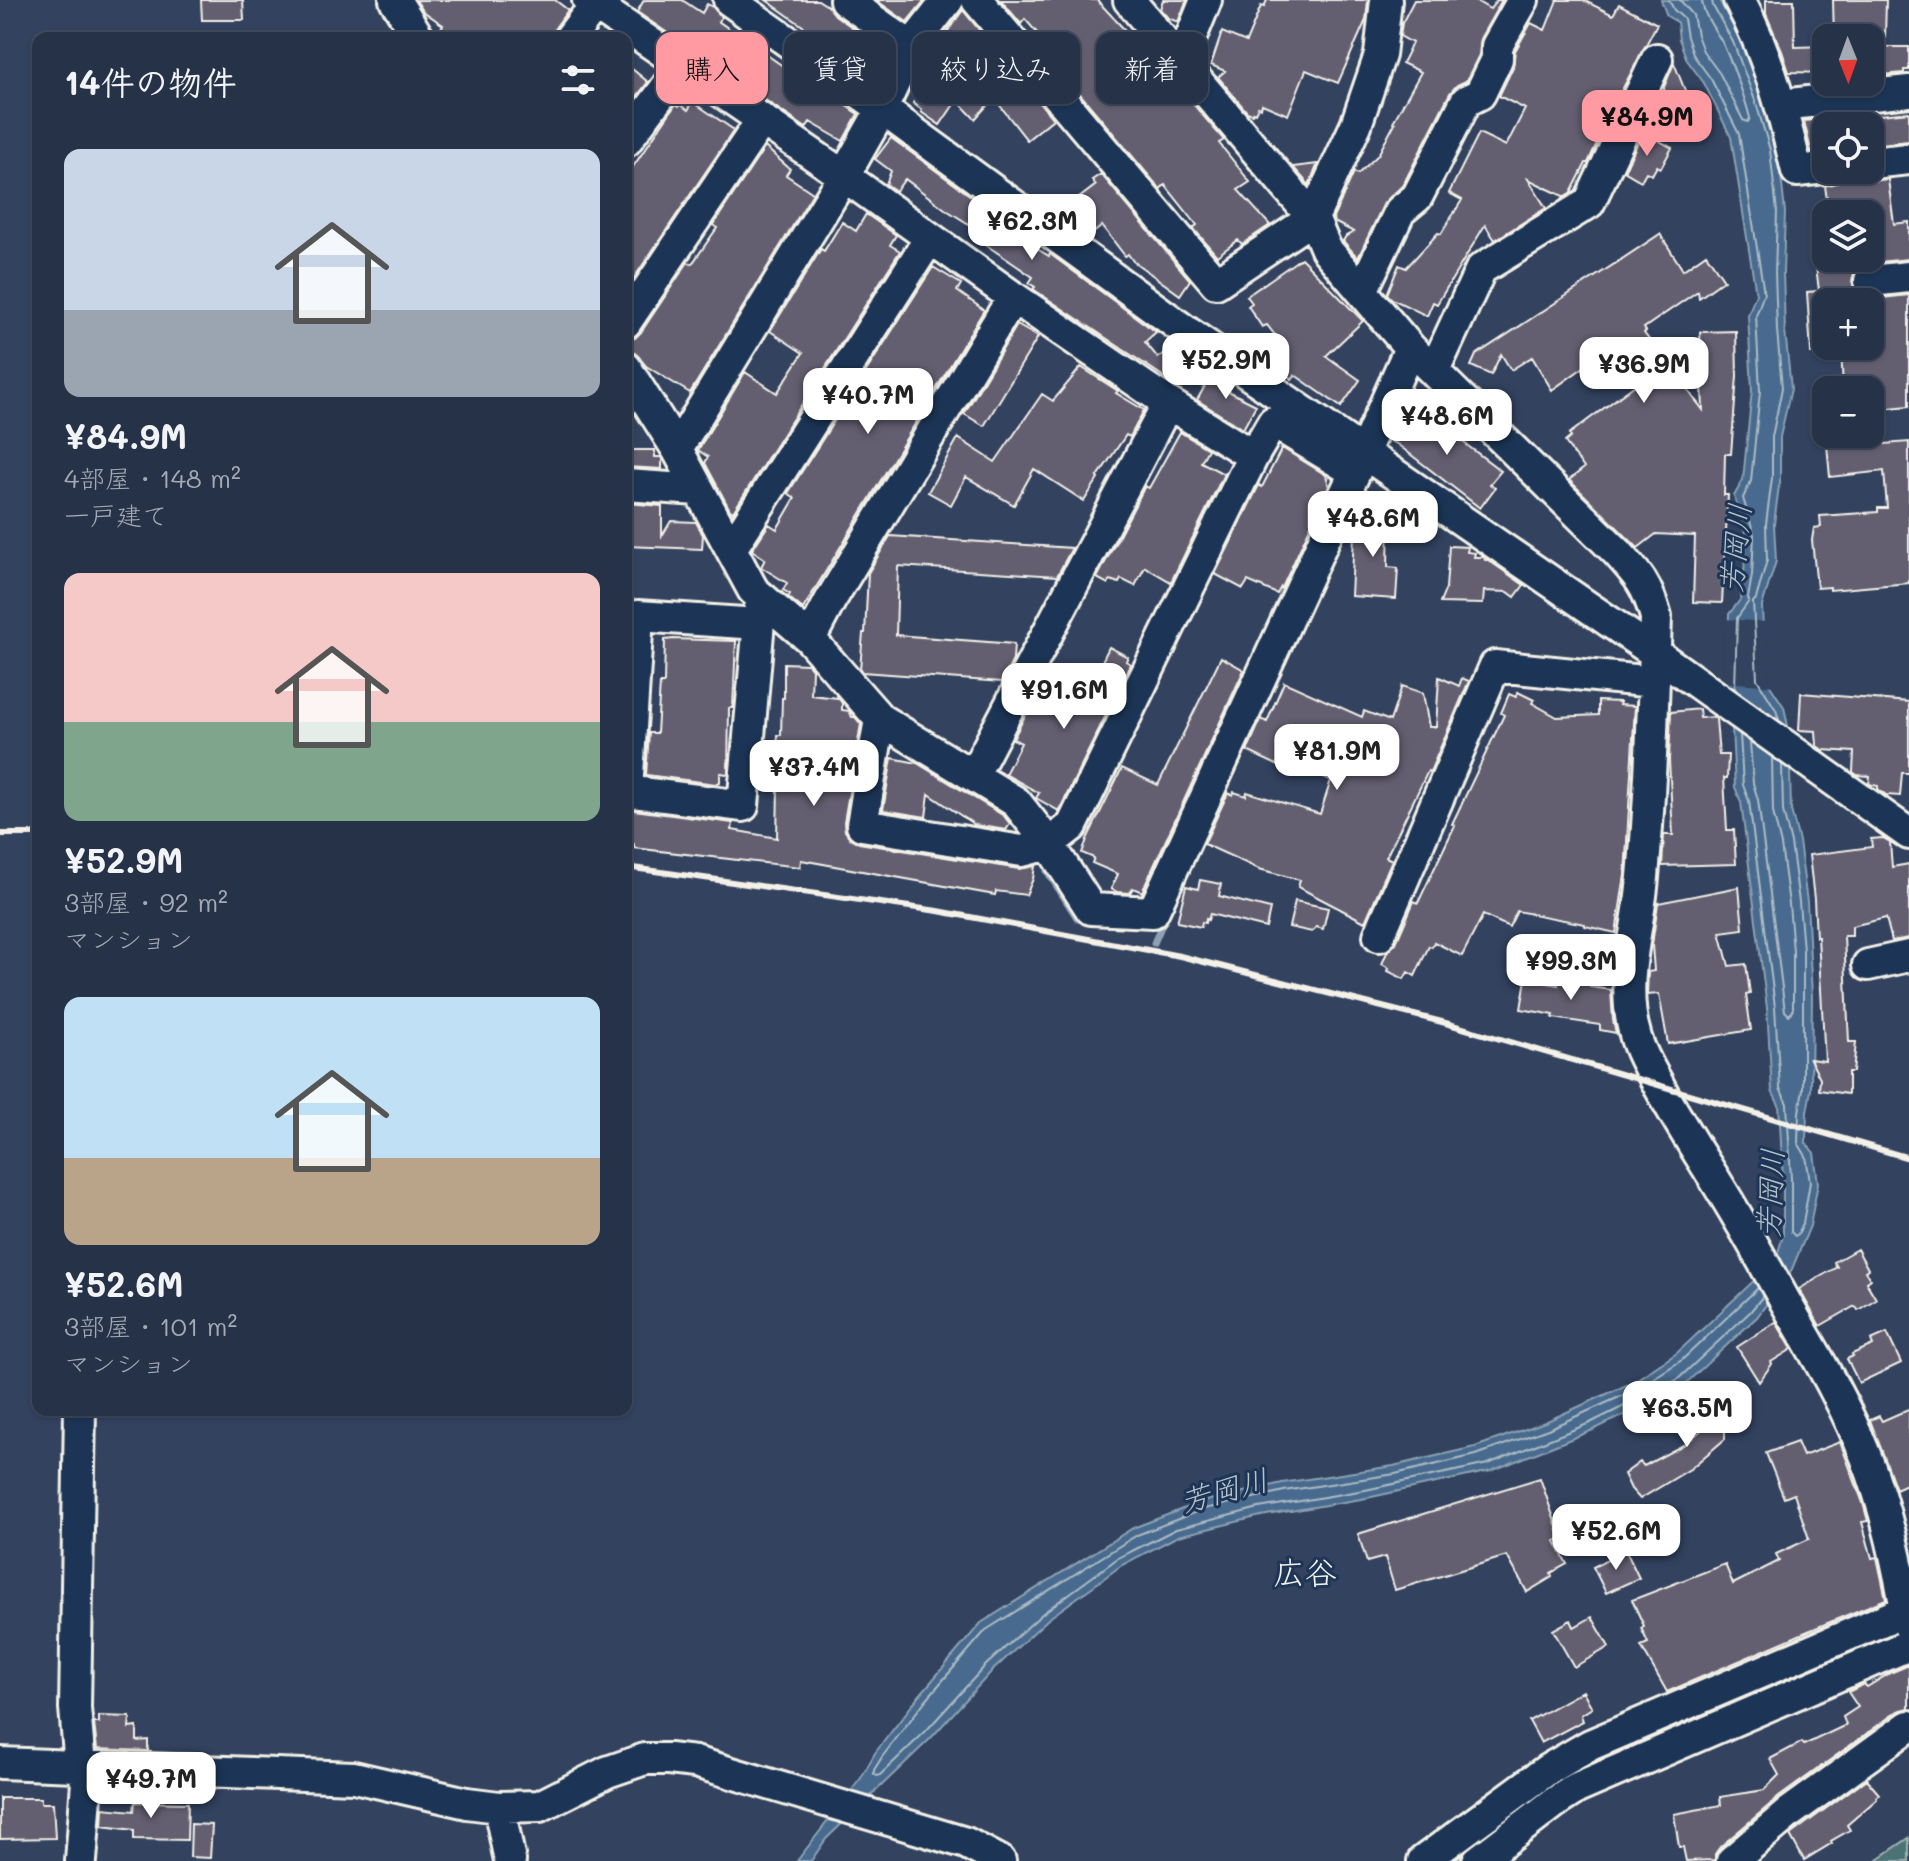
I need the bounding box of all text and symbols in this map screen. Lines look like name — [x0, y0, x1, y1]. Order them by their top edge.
north arrow — [1812, 24, 1884, 96]
map controls — [1812, 24, 1884, 448]
chip: 購入 — [656, 32, 768, 104]
chip: 賃貸 — [784, 32, 896, 104]
chip: 絞り込み — [912, 32, 1080, 104]
chip: 新着 — [1096, 32, 1208, 104]
icon: filters — [556, 58, 600, 102]
text: 14件の物件 — [64, 59, 237, 104]
pin: ¥84.9M — [1582, 90, 1712, 158]
text: ¥84.9M — [1600, 99, 1694, 133]
button: locate — [1812, 112, 1884, 184]
pin: ¥62.3M — [967, 194, 1097, 262]
button: layers — [1812, 200, 1884, 272]
icon: home — [260, 201, 404, 345]
text: ¥62.3M — [986, 203, 1078, 237]
button: + — [1812, 288, 1884, 360]
pin: ¥52.9M — [1161, 333, 1291, 401]
pin: ¥36.9M — [1579, 337, 1709, 405]
text: ¥52.9M — [1180, 342, 1272, 376]
text: ¥36.9M — [1597, 346, 1691, 380]
pin: ¥40.7M — [803, 368, 933, 436]
button: − — [1812, 376, 1884, 448]
text: ¥40.7M — [821, 377, 915, 411]
pin: ¥48.6M — [1382, 389, 1512, 457]
text: ¥48.6M — [1400, 398, 1494, 432]
text: ¥84.9M — [64, 413, 187, 458]
text: 4部屋 · 148 m² — [64, 461, 241, 495]
pin: ¥48.6M — [1308, 491, 1438, 559]
text: 一戸建て — [64, 498, 168, 532]
text: ¥48.6M — [1326, 500, 1420, 534]
water label: 芳岡川 — [1709, 501, 1759, 595]
icon: home — [260, 625, 404, 769]
pin: ¥91.6M — [999, 663, 1129, 731]
text: ¥91.6M — [1020, 672, 1108, 706]
pin: ¥81.9M — [1272, 724, 1402, 792]
text: ¥81.9M — [1292, 733, 1382, 767]
pin: ¥37.4M — [749, 740, 879, 808]
text: ¥37.4M — [768, 749, 860, 783]
text: ¥52.9M — [64, 837, 184, 882]
text: 3部屋 · 92 m² — [64, 885, 228, 919]
text: マンション — [64, 922, 193, 956]
pin: ¥99.3M — [1506, 934, 1636, 1002]
text: ¥99.3M — [1525, 943, 1617, 977]
icon: home — [260, 1049, 404, 1193]
water label: 芳岡川 — [1747, 1147, 1791, 1239]
text: ¥52.6M — [64, 1261, 184, 1306]
text: 3部屋 · 101 m² — [64, 1309, 237, 1343]
text: マンション — [64, 1346, 193, 1380]
pin: ¥63.5M — [1622, 1381, 1752, 1449]
text: ¥63.5M — [1641, 1390, 1733, 1424]
water label: 芳岡川 — [1175, 1458, 1273, 1520]
pin: ¥52.6M — [1551, 1504, 1681, 1572]
text: ¥52.6M — [1570, 1513, 1662, 1547]
district label: 広谷 — [1273, 1550, 1337, 1592]
pin: ¥49.7M — [86, 1752, 216, 1820]
text: ¥49.7M — [105, 1761, 197, 1795]

